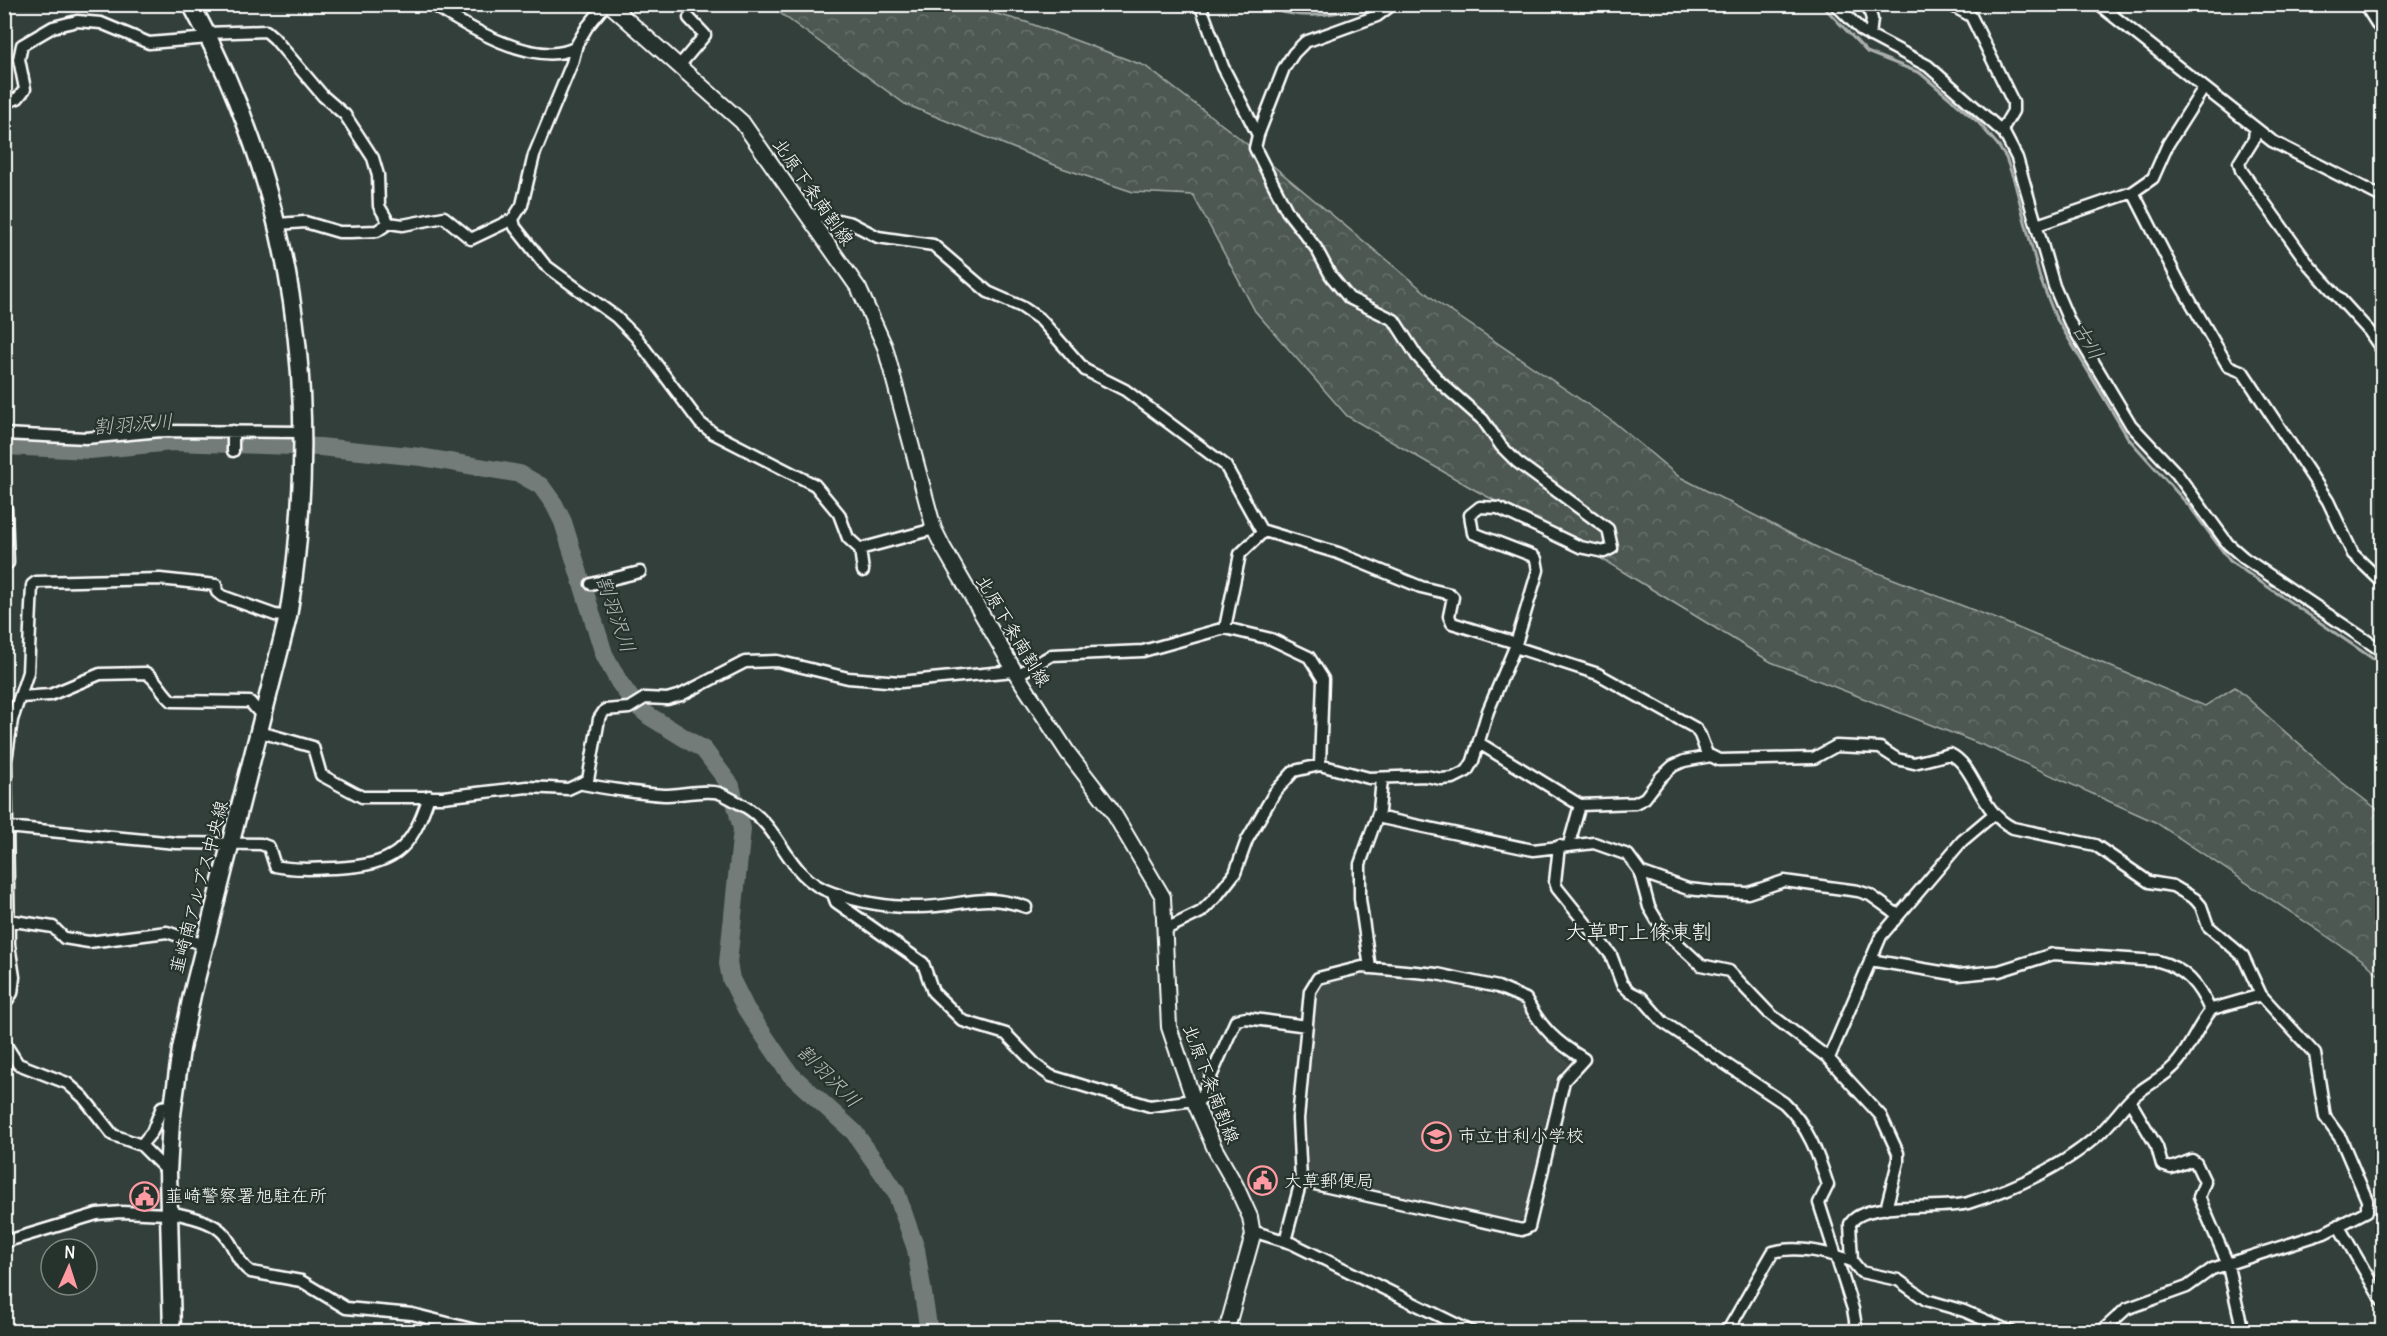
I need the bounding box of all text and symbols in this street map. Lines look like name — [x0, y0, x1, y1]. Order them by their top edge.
street label: 北原下条南割線 — [768, 134, 859, 250]
water label: 古川 — [2067, 317, 2109, 364]
water label: 割羽沢川 — [92, 408, 174, 439]
street label: 北原下条南割線 — [971, 571, 1056, 691]
water label: 割羽沢川 — [592, 572, 641, 656]
street label: 韮崎南アルプス中央線 — [164, 798, 233, 976]
district label: 大草町上條東割 — [1566, 918, 1713, 945]
street label: 北原下条南割線 — [1178, 1021, 1245, 1147]
water label: 割羽沢川 — [792, 1039, 866, 1113]
school or university icon: 市立甘利小学校 — [1421, 1120, 1453, 1152]
place label: 市立甘利小学校 — [1458, 1124, 1584, 1147]
public building icon: 大草郵便局 — [1247, 1165, 1279, 1197]
place label: 大草郵便局 — [1284, 1169, 1374, 1192]
public building icon: 韮崎警察署旭駐在所 — [128, 1180, 160, 1212]
place label: 韮崎警察署旭駐在所 — [165, 1184, 327, 1207]
north arrow — [39, 1237, 99, 1297]
text: N — [64, 1242, 76, 1262]

